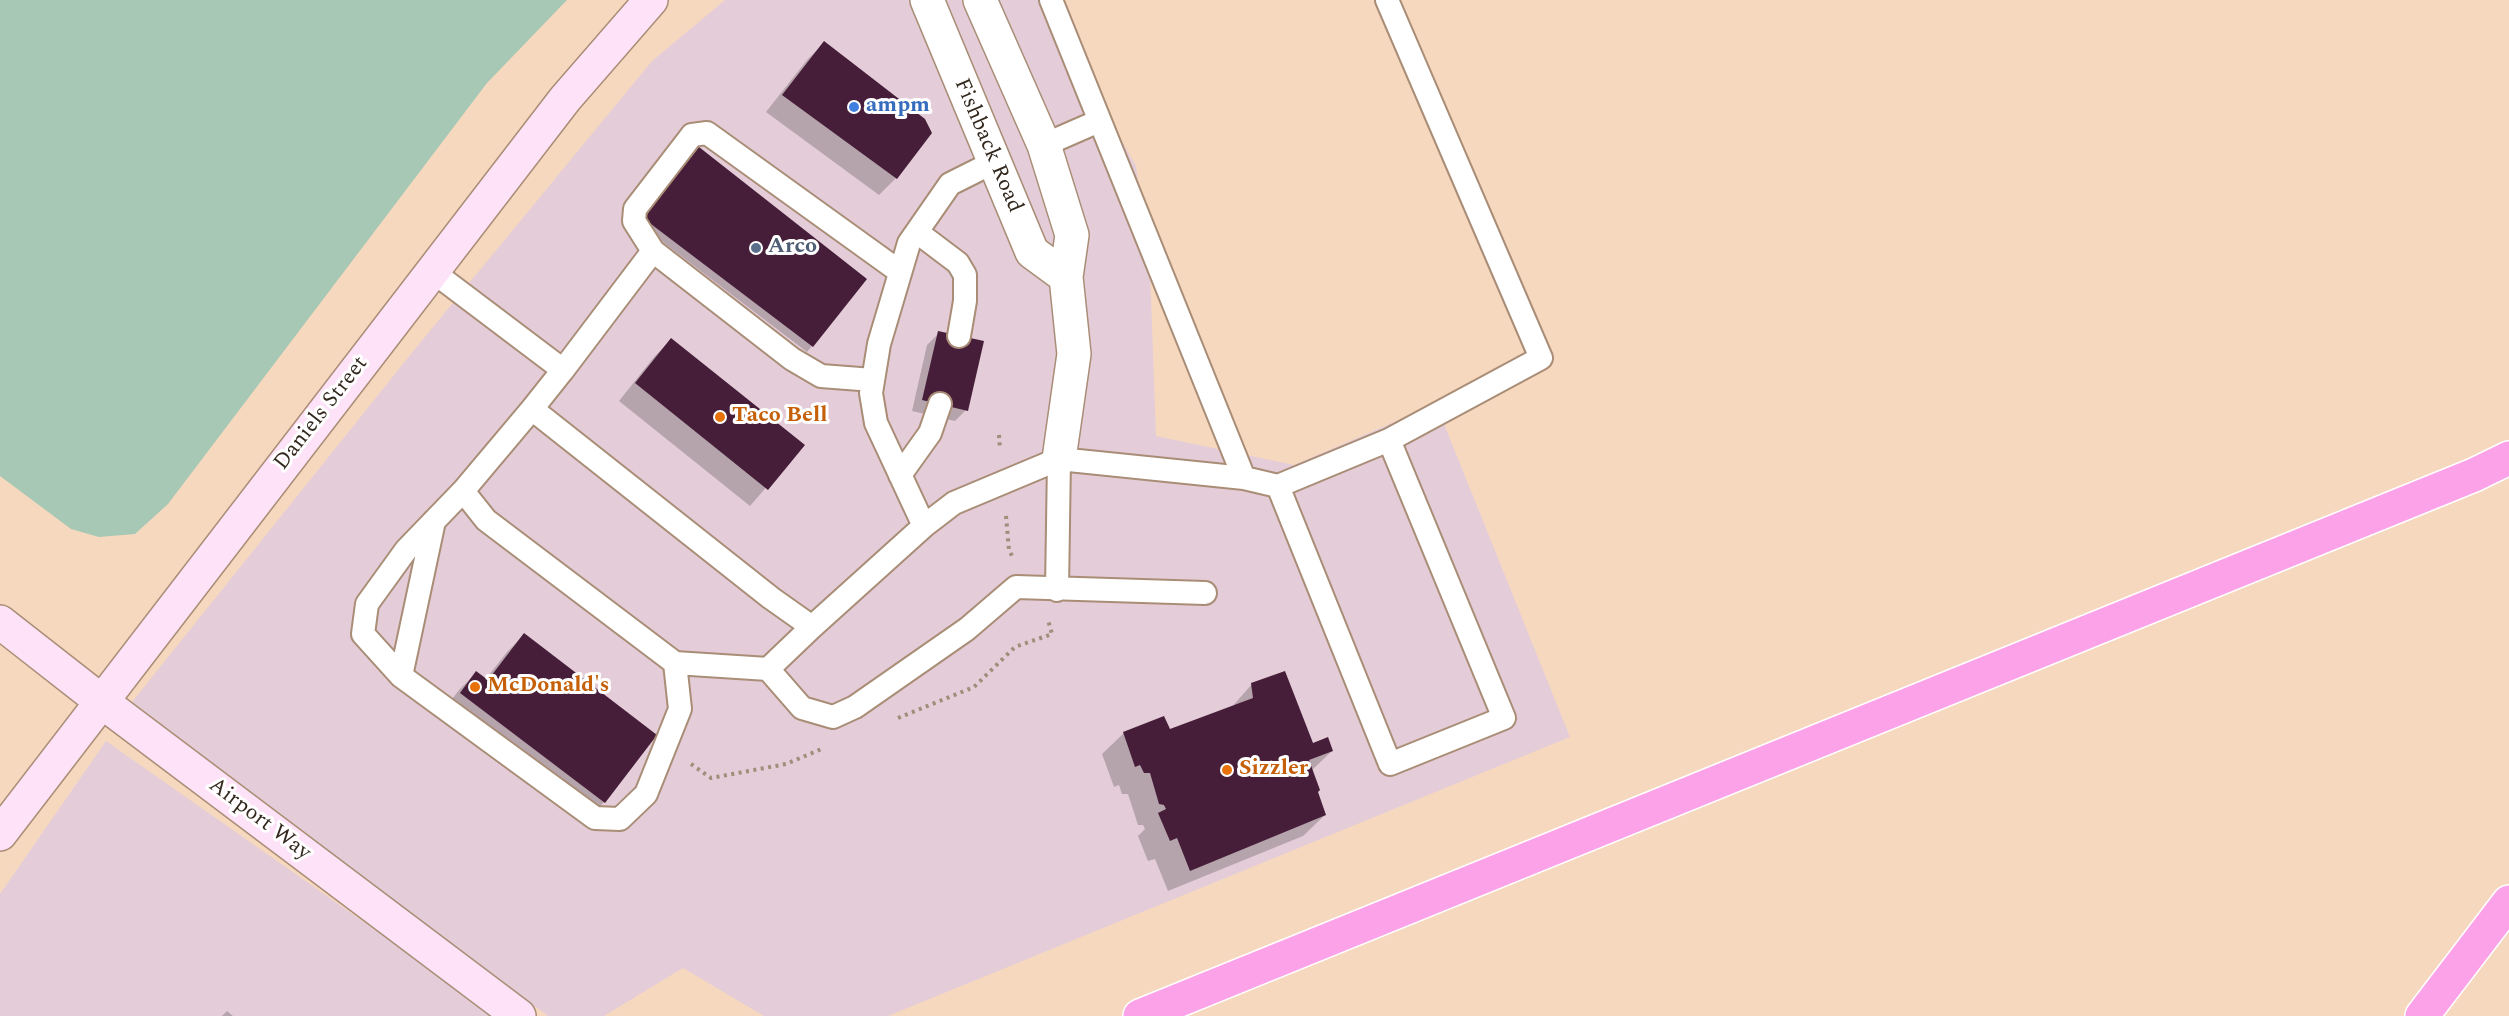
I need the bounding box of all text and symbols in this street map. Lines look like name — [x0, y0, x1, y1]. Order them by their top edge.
street label: Fishback Road — [947, 75, 1027, 217]
place label: ampm — [866, 94, 930, 120]
marker: ampm — [847, 100, 861, 114]
place label: Arco — [768, 235, 817, 261]
marker: Arco — [749, 241, 763, 255]
street label: Daniels Street — [269, 352, 375, 476]
place label: Taco Bell — [732, 404, 827, 430]
marker: Taco Bell — [713, 410, 727, 424]
place label: McDonald's — [487, 674, 609, 700]
marker: McDonald's — [468, 680, 482, 694]
place label: Sizzler — [1239, 757, 1308, 783]
marker: Sizzler — [1220, 763, 1234, 777]
street label: Airport Way — [203, 773, 315, 867]

